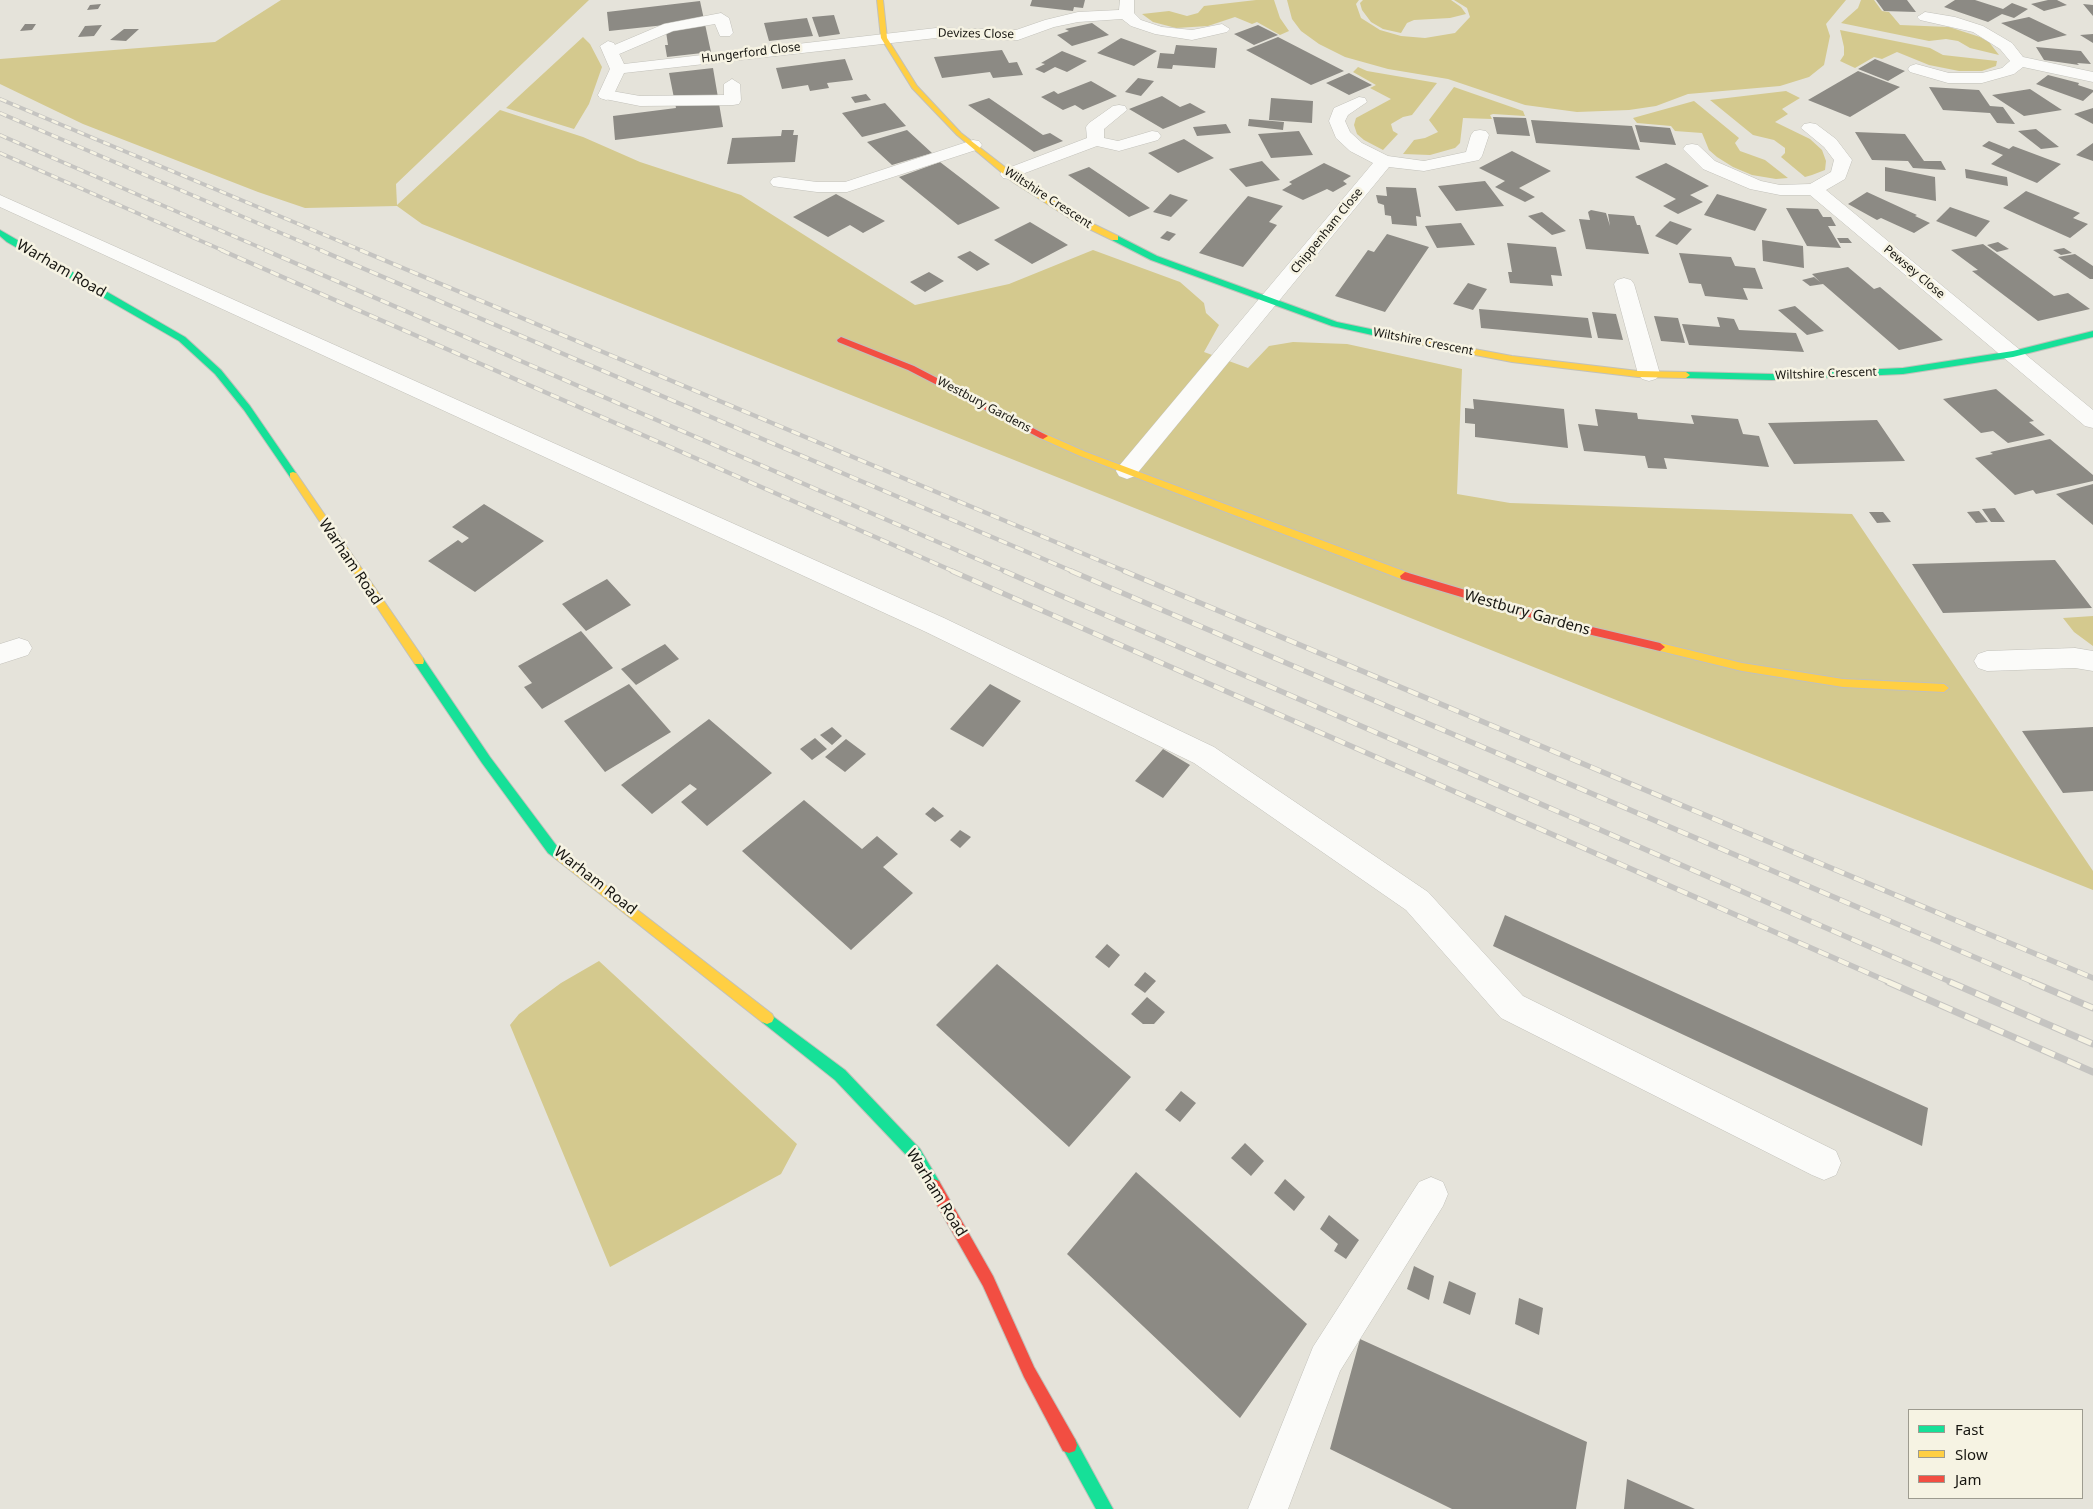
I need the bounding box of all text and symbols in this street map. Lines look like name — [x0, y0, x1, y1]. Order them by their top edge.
street label: Devizes Close — [938, 26, 1014, 42]
street label: Hungerford Close — [701, 40, 801, 66]
street label: Wiltshire Crescent — [1001, 164, 1095, 232]
street label: Chippenham Close — [1288, 185, 1366, 277]
street label: Warham Road — [13, 236, 109, 302]
street label: Pewsey Close — [1881, 242, 1947, 302]
street label: Wiltshire Crescent — [1372, 325, 1474, 359]
street label: Wiltshire Crescent — [1775, 365, 1877, 383]
street label: Westbury Gardens — [935, 374, 1033, 436]
street label: Warham Road — [315, 516, 385, 608]
street label: Westbury Gardens — [1462, 586, 1592, 640]
street label: Warham Road — [550, 843, 640, 919]
street label: Warham Road — [902, 1146, 970, 1240]
legend — [1908, 1409, 2083, 1499]
text: Fast — [1955, 1419, 1984, 1439]
text: Slow — [1955, 1444, 1988, 1464]
text: Jam — [1955, 1469, 1982, 1489]

